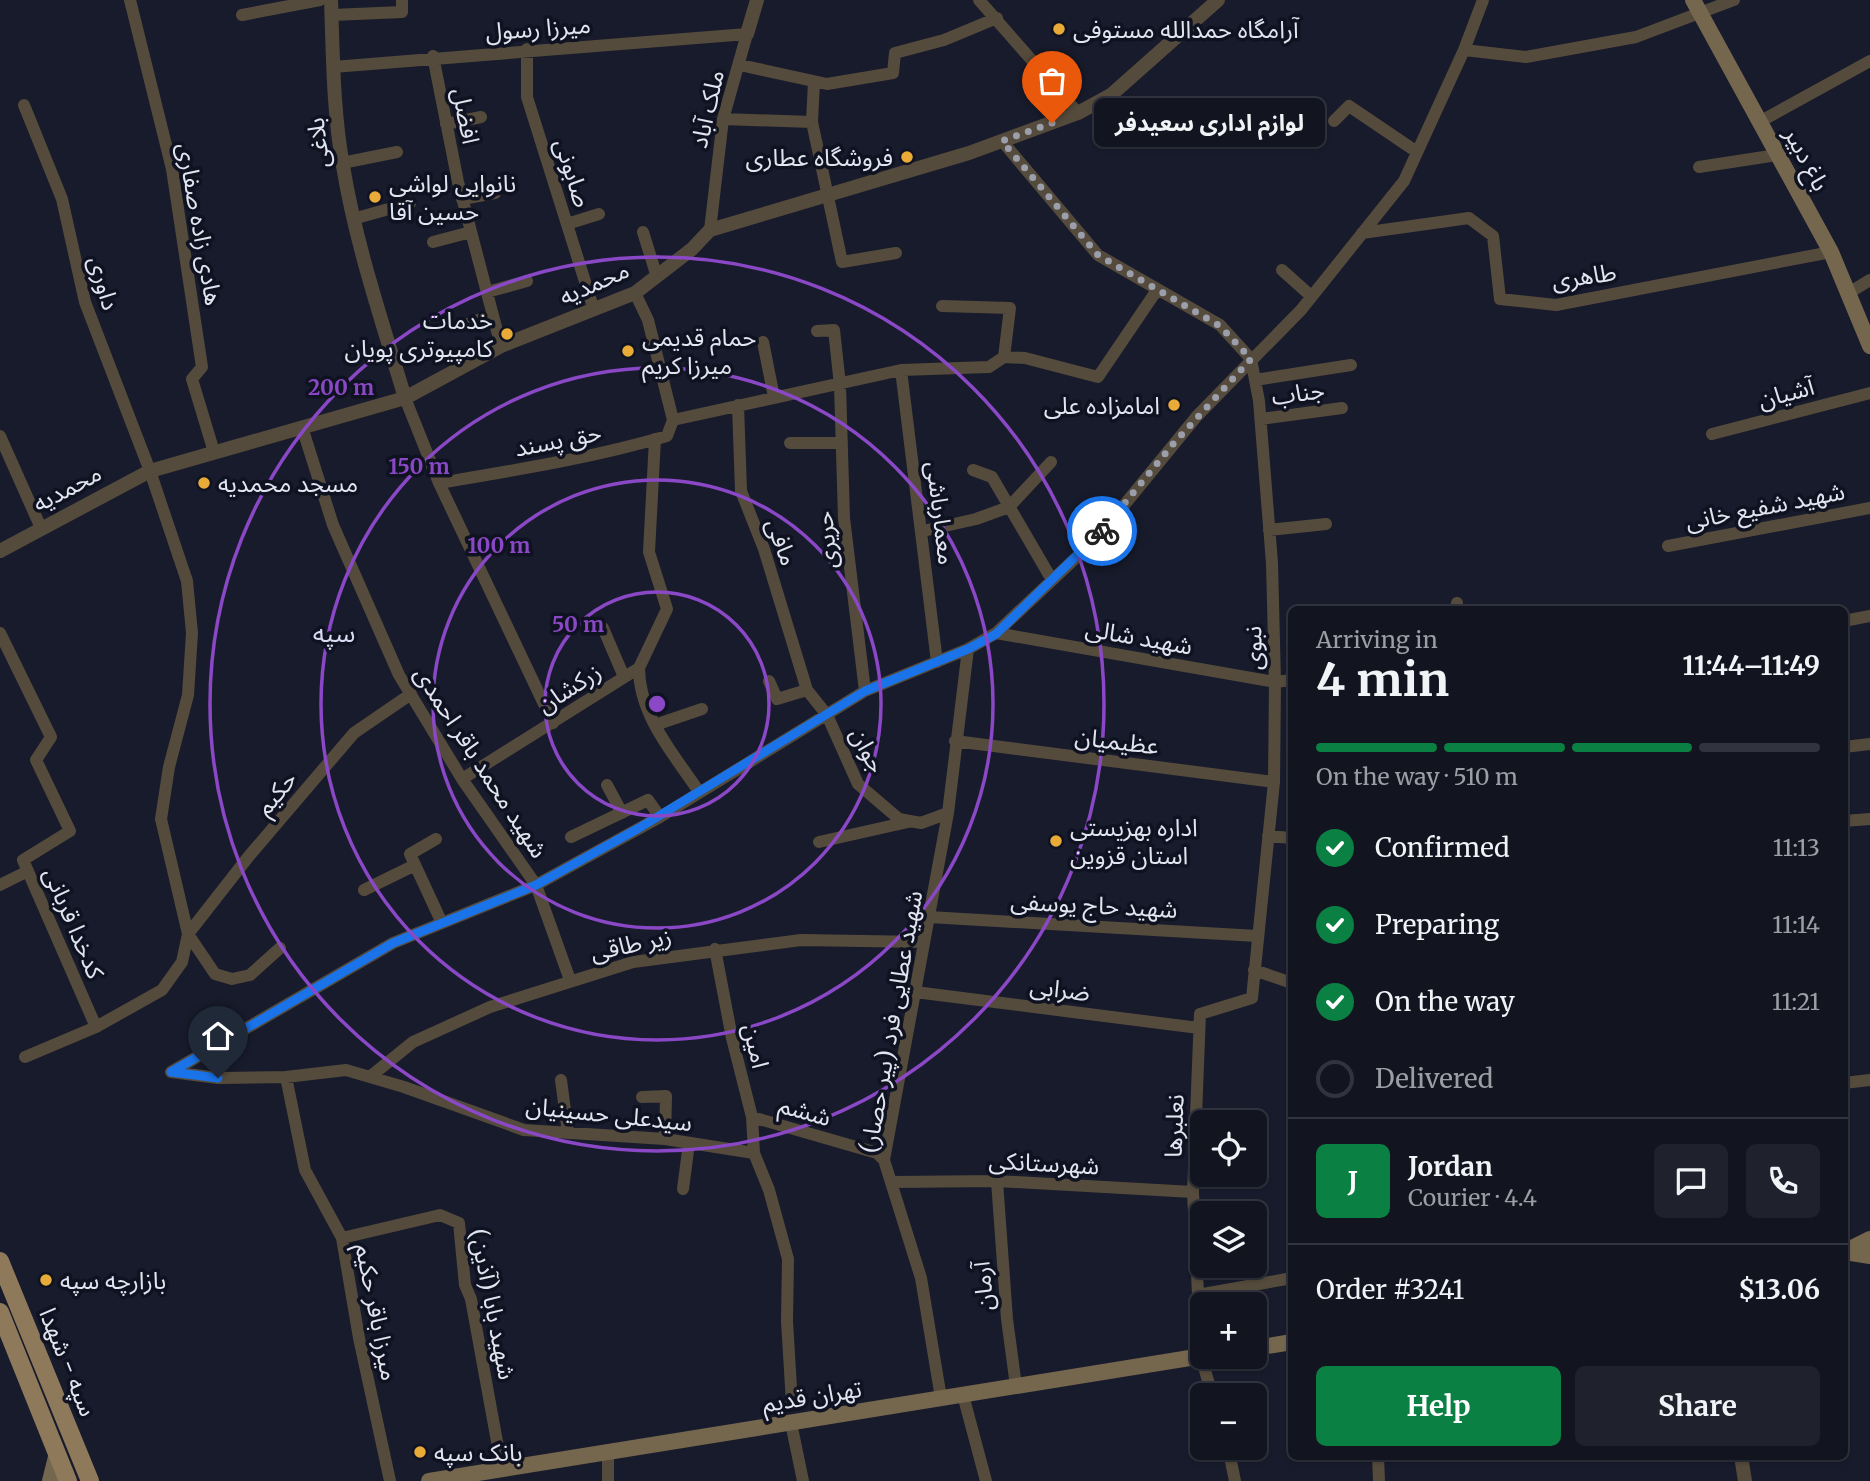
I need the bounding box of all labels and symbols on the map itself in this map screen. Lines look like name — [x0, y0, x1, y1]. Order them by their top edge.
street label: میرزا رسول — [484, 9, 592, 47]
place label: آرامگاه حمدالله مستوفی — [1073, 14, 1300, 45]
marker: آرامگاه حمدالله مستوفی — [1051, 21, 1067, 37]
pin — [1022, 51, 1082, 123]
street label: ملک آباد — [683, 67, 731, 151]
street label: افضل — [445, 85, 487, 147]
callout: لوازم ادارى سعيدفر — [1094, 99, 1325, 148]
street label: بلاغی — [300, 116, 336, 170]
street label: باغ دبیر — [1775, 121, 1837, 197]
street label: صابونی — [547, 135, 599, 211]
street label: هادی زاده صفاری — [170, 140, 230, 308]
place label: فروشگاه عطاری — [745, 142, 893, 173]
marker: فروشگاه عطاری — [899, 149, 915, 165]
place label: نانوایی لواشی حسین آقا — [389, 168, 516, 227]
marker: نانوایی لواشی حسین آقا — [367, 189, 383, 205]
street label: داوری — [82, 252, 126, 314]
street label: محمدیه — [554, 254, 634, 312]
street label: طاهری — [1550, 256, 1618, 296]
place label: خدمات کامپیوتری پویان — [345, 305, 494, 364]
place label: حمام قدیمی میرزا کریم — [642, 322, 757, 383]
marker: خدمات کامپیوتری پویان — [499, 326, 515, 342]
marker: حمام قدیمی میرزا کریم — [620, 343, 636, 359]
street label: آشیان — [1755, 370, 1818, 415]
text: 200 m — [308, 374, 374, 401]
street label: جناب — [1270, 374, 1326, 412]
place label: امامزاده علی — [1044, 390, 1160, 421]
marker: امامزاده علی — [1166, 397, 1182, 413]
street label: حق پسند — [512, 416, 604, 464]
text: 150 m — [388, 453, 450, 480]
street label: محمدیه — [27, 457, 107, 519]
street label: معمارباشی — [919, 460, 963, 566]
place label: مسجد محمدیه — [218, 468, 358, 499]
marker: مسجد محمدیه — [196, 475, 212, 491]
street label: شهید شفیع خانی — [1683, 475, 1848, 539]
courier — [1067, 496, 1137, 566]
street label: حریری — [808, 510, 844, 570]
street label: مافی — [759, 514, 805, 570]
text: 100 m — [468, 532, 530, 559]
text: 50 m — [552, 611, 604, 638]
street label: شهید شالی — [1083, 612, 1195, 662]
district label: سپه — [313, 616, 355, 650]
street label: نبوی — [1237, 626, 1269, 670]
street label: زرکشان — [531, 656, 607, 720]
street label: شهید محمد باقر احمدی — [407, 660, 555, 864]
centre of rings — [645, 692, 669, 716]
street label: عظیمیان — [1073, 720, 1161, 762]
street label: جوان — [843, 722, 893, 778]
street label: حکیم — [248, 764, 305, 823]
place label: اداره بهزیستی استان قزوین — [1070, 812, 1198, 871]
marker: اداره بهزیستی استان قزوین — [1048, 833, 1064, 849]
street label: کدخدا قربانی — [37, 863, 112, 984]
street label: شهید حاج یوسفی — [1009, 885, 1178, 927]
street label: شهید عطایی فرد (پیر حصار) — [853, 888, 930, 1156]
street label: زیر طاقی — [588, 920, 674, 968]
street label: ضرابی — [1028, 970, 1092, 1008]
pin — [188, 1006, 248, 1078]
street label: امین — [736, 1021, 776, 1071]
street label: ششم — [775, 1089, 835, 1135]
street label: سیدعلی حسینیان — [524, 1090, 694, 1138]
street label: نعلبرها — [1157, 1094, 1191, 1158]
street label: شهرستانکی — [988, 1145, 1100, 1181]
street label: شهید بابا (آذین) — [463, 1226, 523, 1382]
street label: میرزا باقر حکیم — [347, 1241, 405, 1383]
street label: آرمان — [965, 1259, 1001, 1312]
place label: بازارچه سپه — [60, 1265, 166, 1296]
marker: بازارچه سپه — [38, 1272, 54, 1288]
street label: سپه - شهدا — [32, 1303, 104, 1421]
street label: تهران قدیم — [760, 1373, 864, 1421]
place label: بانک سپه — [434, 1437, 522, 1468]
marker: بانک سپه — [412, 1444, 428, 1460]

